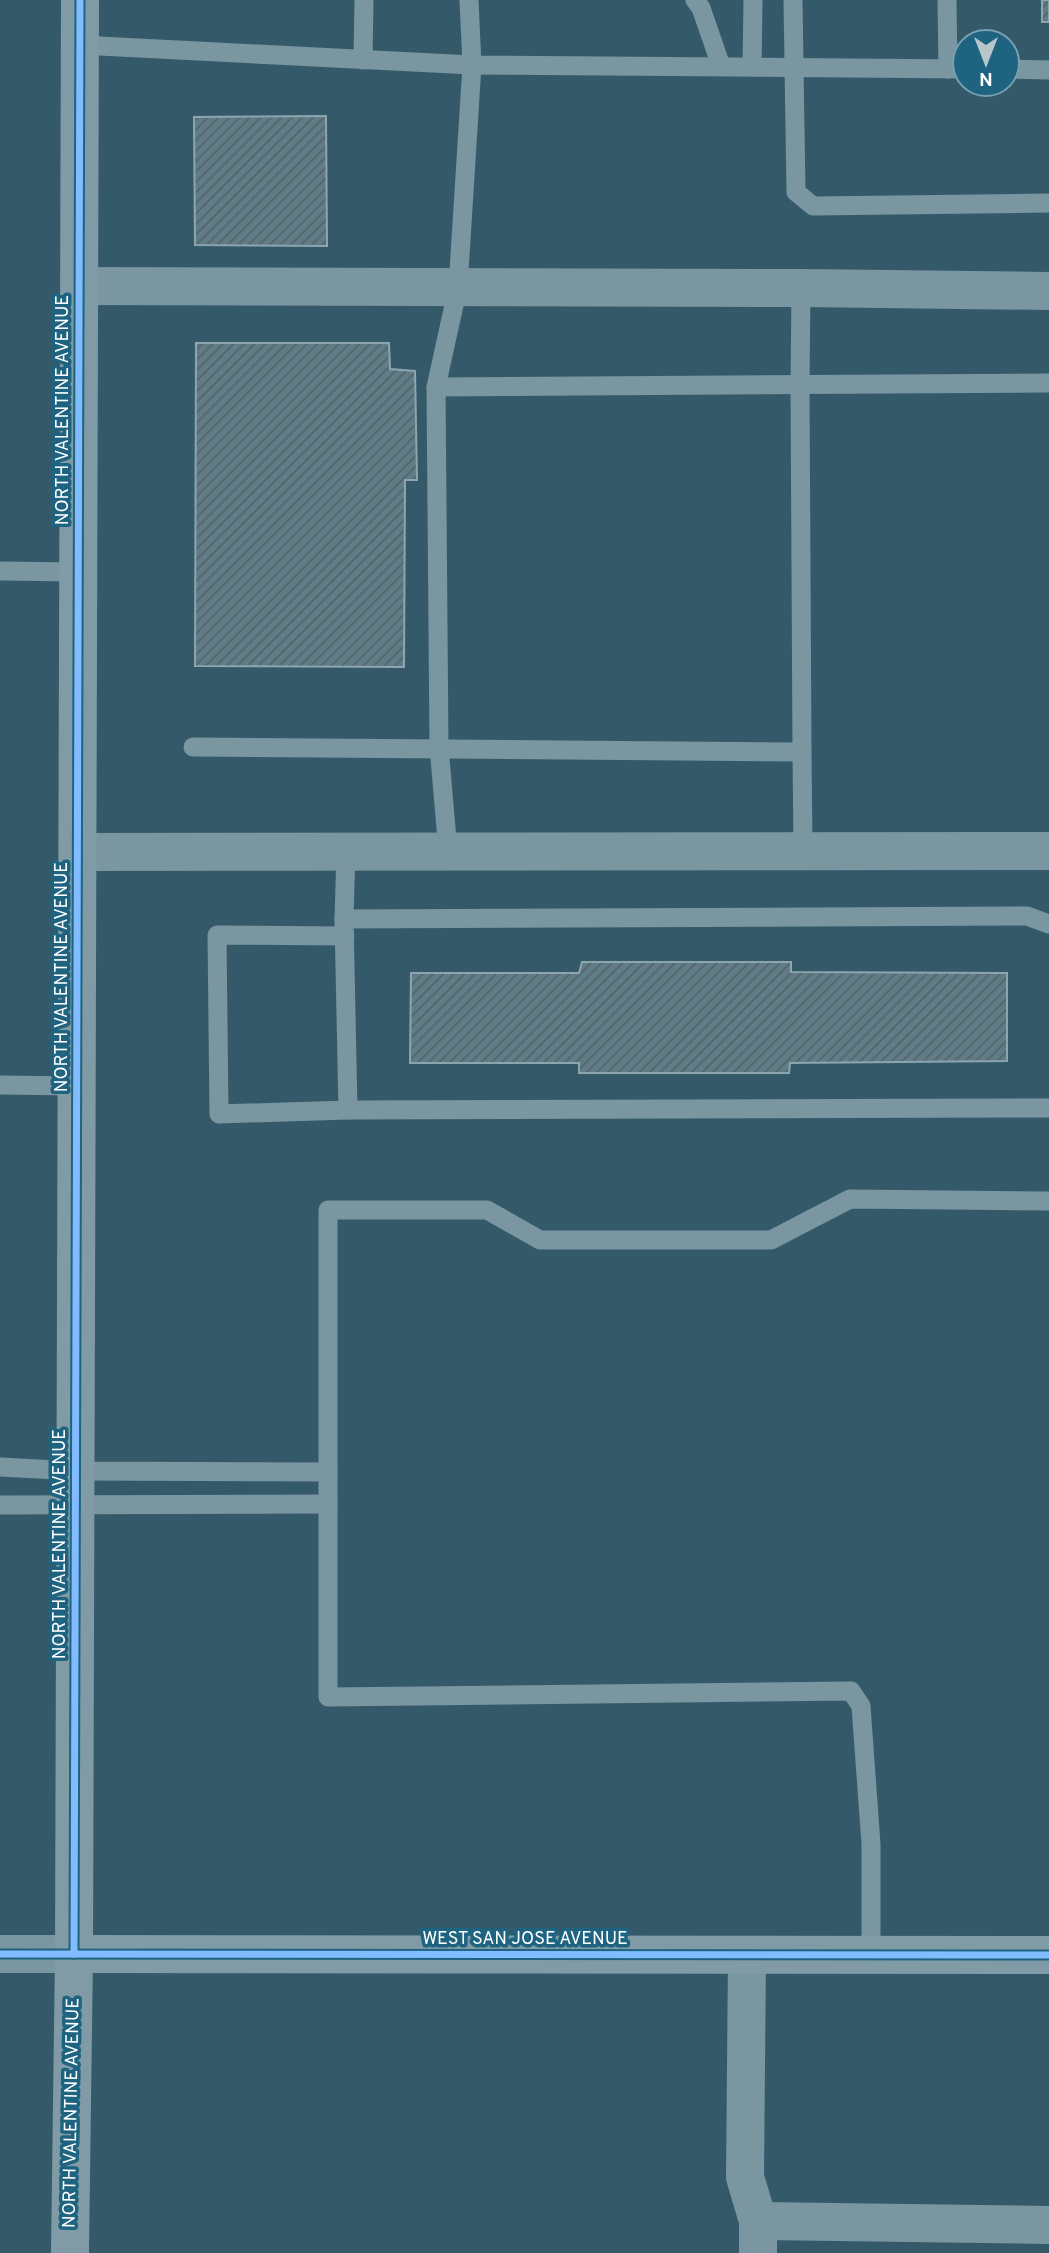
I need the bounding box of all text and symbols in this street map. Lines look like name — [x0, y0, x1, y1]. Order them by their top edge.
north arrow — [951, 28, 1021, 98]
text: N — [979, 66, 993, 90]
street label: NORTH VALENTINE AVENUE — [52, 295, 75, 525]
street label: NORTH VALENTINE AVENUE — [51, 862, 74, 1092]
street label: NORTH VALENTINE AVENUE — [49, 1429, 72, 1659]
street label: WEST SAN JOSE AVENUE — [422, 1928, 628, 1951]
street label: NORTH VALENTINE AVENUE — [58, 1998, 86, 2228]

